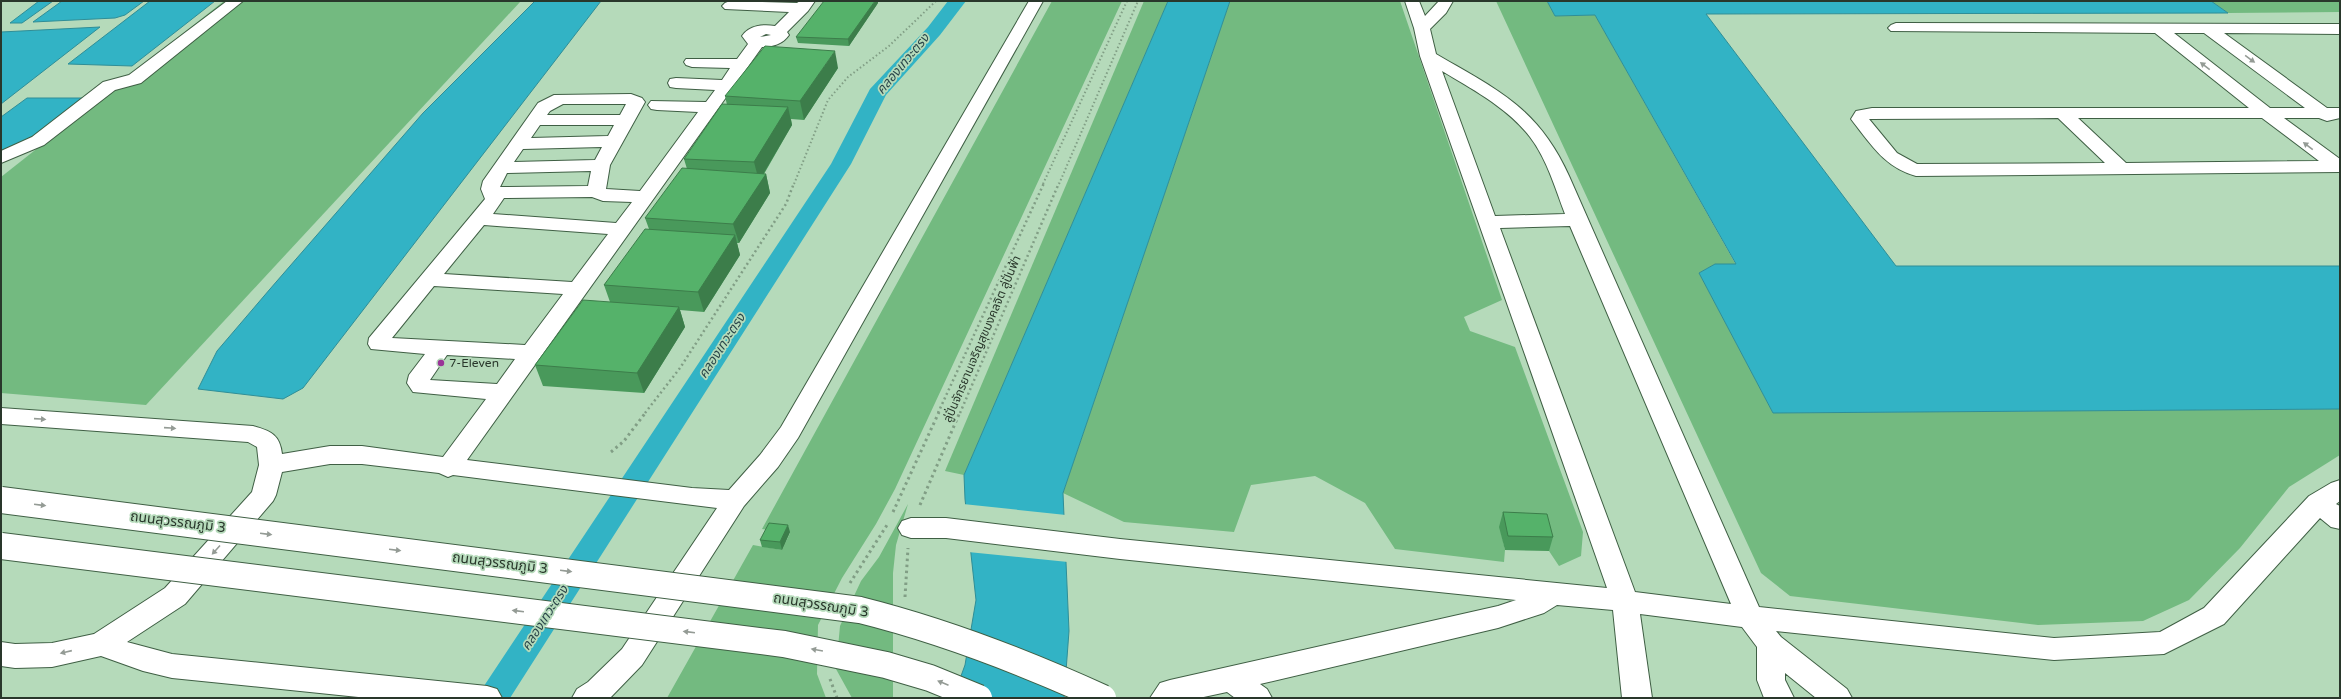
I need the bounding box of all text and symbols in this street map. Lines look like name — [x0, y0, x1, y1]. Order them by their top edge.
water label: คลองเทวะตรง — [873, 30, 934, 97]
one-way arrow — [2245, 55, 2255, 63]
one-way arrow — [2200, 61, 2211, 70]
one-way arrow — [2302, 141, 2313, 150]
street label: ลู่ปั่นจักรยานเจริญสุขมงคลจิต ลู่ปั่นฟ้า — [939, 253, 1024, 424]
water label: คลองเทวะตรง — [695, 310, 749, 381]
place label: 7-Eleven — [449, 356, 499, 370]
marker: 7-Eleven — [436, 358, 446, 368]
one-way arrow — [34, 415, 46, 422]
one-way arrow — [164, 424, 176, 431]
one-way arrow — [34, 502, 46, 508]
street label: ถนนสุวรรณภูมิ 3 — [129, 508, 227, 536]
one-way arrow — [260, 530, 272, 537]
one-way arrow — [211, 545, 220, 555]
one-way arrow — [389, 547, 401, 553]
street label: ถนนสุวรรณภูมิ 3 — [451, 549, 549, 577]
one-way arrow — [560, 568, 572, 574]
water label: คลองเทวะตรง — [518, 582, 572, 653]
street label: ถนนสุวรรณภูมิ 3 — [772, 589, 870, 621]
one-way arrow — [512, 608, 524, 614]
one-way arrow — [683, 629, 695, 635]
one-way arrow — [811, 647, 824, 653]
one-way arrow — [60, 650, 72, 656]
one-way arrow — [937, 680, 948, 686]

